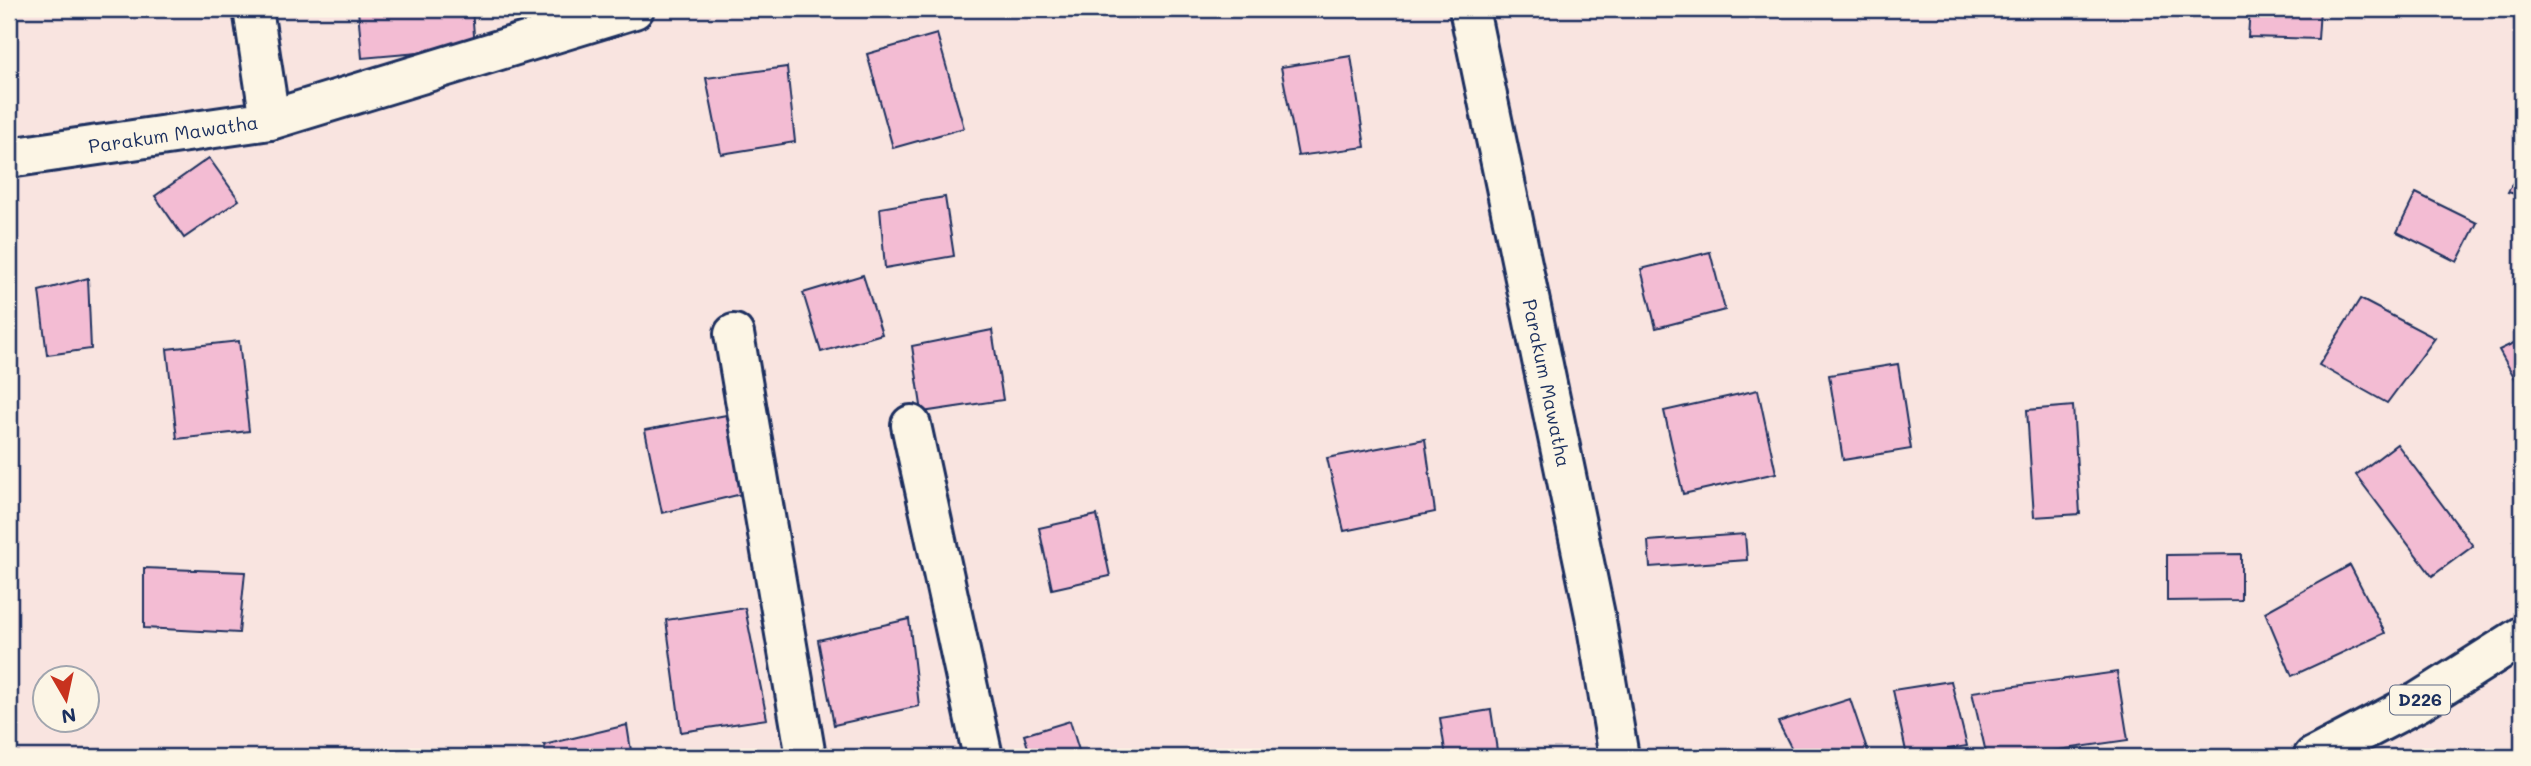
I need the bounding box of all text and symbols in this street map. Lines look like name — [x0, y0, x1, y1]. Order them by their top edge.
street label: Parakum Mawatha — [87, 109, 260, 158]
street label: Parakum Mawatha — [1518, 297, 1577, 469]
north arrow — [32, 664, 102, 734]
road number: D226 — [2390, 686, 2450, 714]
text: N — [60, 703, 78, 730]

